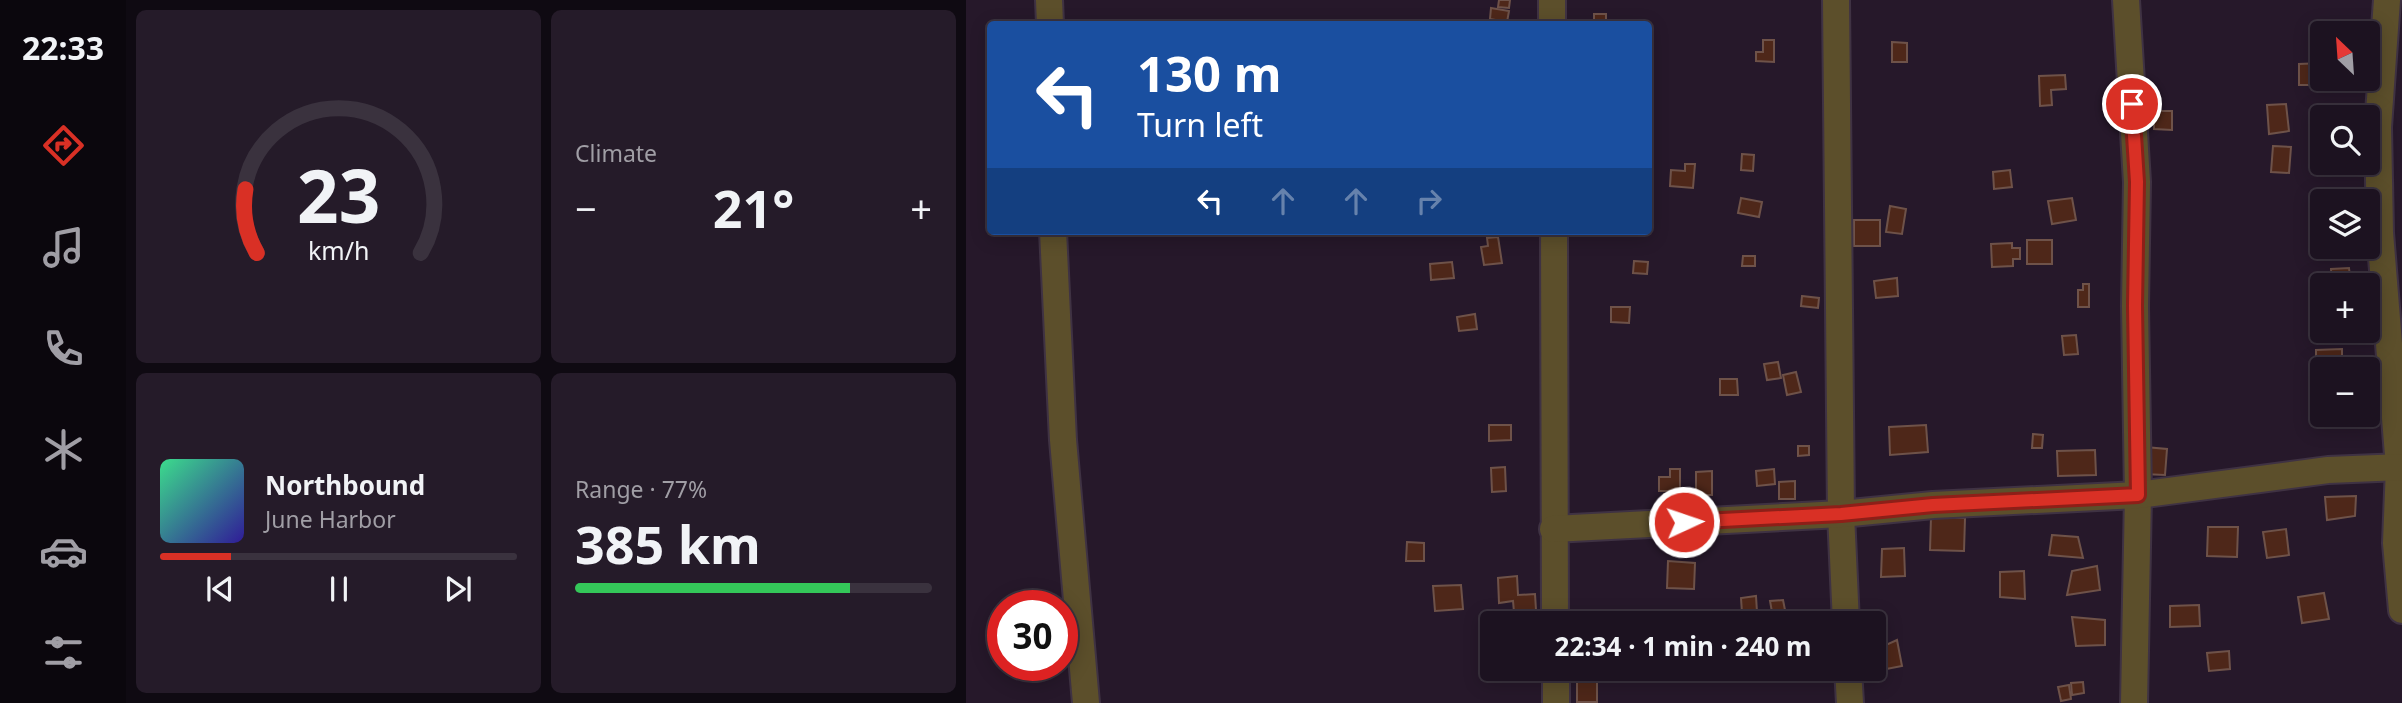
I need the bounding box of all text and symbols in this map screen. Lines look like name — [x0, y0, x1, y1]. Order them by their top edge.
north arrow — [2310, 21, 2380, 91]
map controls — [2310, 21, 2380, 427]
text: 22:33 — [22, 26, 104, 69]
text: 130 m — [1137, 40, 1282, 106]
icon: left — [1022, 49, 1113, 140]
pin — [2102, 74, 2162, 134]
icon: arrive — [2113, 85, 2151, 123]
text: Turn left — [1137, 103, 1263, 146]
button: search — [2310, 105, 2380, 175]
icon: directions — [39, 121, 88, 170]
text: Climate — [575, 137, 657, 169]
text: 23 — [297, 145, 380, 244]
text: 21° — [713, 172, 794, 243]
text: − — [575, 182, 597, 234]
text: + — [910, 182, 932, 234]
icon: left — [1191, 182, 1229, 220]
icon: ahead — [1264, 182, 1302, 220]
icon: ahead — [1337, 182, 1375, 220]
icon: right — [1410, 182, 1448, 220]
button: layers — [2310, 189, 2380, 259]
icon: music — [39, 223, 88, 272]
text: km/h — [308, 232, 369, 266]
button: + — [2310, 273, 2380, 343]
icon: phone — [39, 324, 88, 373]
button: − — [2310, 357, 2380, 427]
icon: climate — [39, 425, 88, 474]
text: Northbound — [265, 467, 425, 503]
text: Range · 77% — [575, 473, 707, 505]
position arrow — [1647, 485, 1721, 559]
text: June Harbor — [265, 503, 396, 535]
text: 385 km — [575, 508, 761, 579]
icon: car — [39, 527, 88, 576]
icon: previous — [201, 570, 239, 608]
icon: pause — [320, 570, 358, 608]
icon: next — [439, 570, 477, 608]
speed limit sign: 30 — [987, 590, 1078, 681]
icon: filters — [39, 628, 88, 677]
text: 22:34 · 1 min · 240 m — [1555, 628, 1811, 664]

